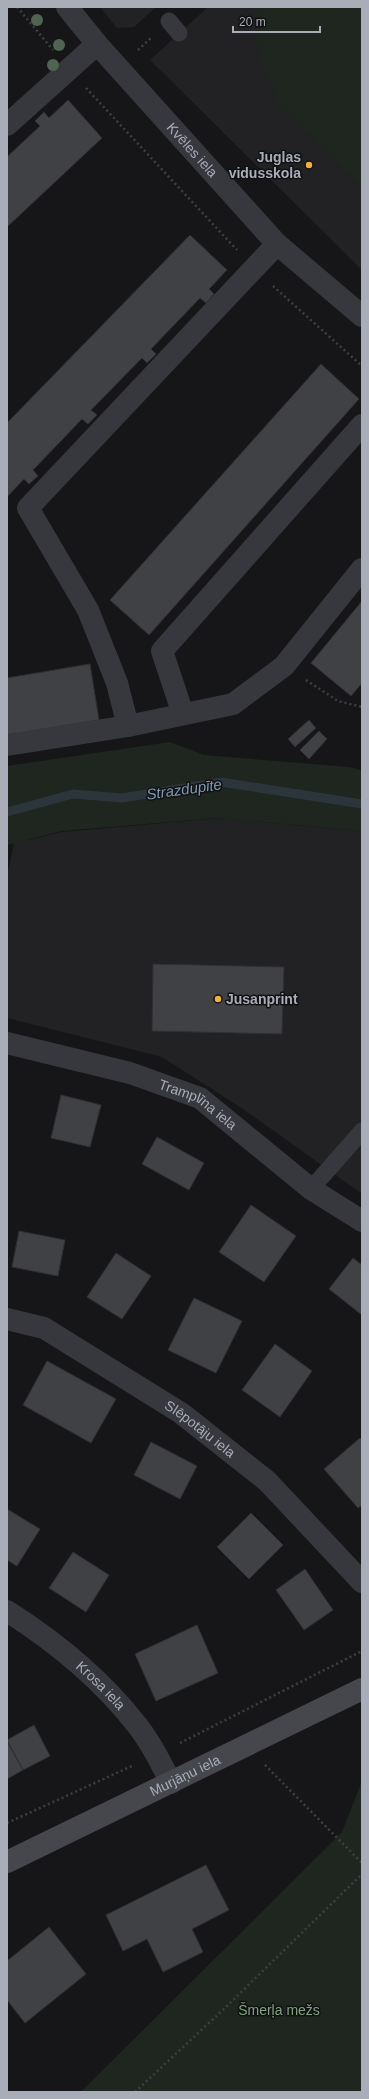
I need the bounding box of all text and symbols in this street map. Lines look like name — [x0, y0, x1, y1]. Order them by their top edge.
scale bar — [233, 8, 320, 34]
text: 20 m — [239, 15, 266, 29]
street label: Kvēles iela — [164, 119, 221, 181]
place label: Juglas vidusskola — [229, 149, 301, 181]
marker: Juglas vidusskola — [304, 160, 314, 170]
water label: Strazdupīte — [145, 775, 223, 803]
place label: Jusanprint — [226, 991, 298, 1007]
marker: Jusanprint — [213, 994, 223, 1004]
street label: Tramplīna iela — [157, 1076, 240, 1133]
street label: Slēpotāju iela — [162, 1397, 239, 1461]
street label: Krosa iela — [73, 1658, 129, 1713]
street label: Murjāņu iela — [147, 1751, 223, 1799]
park label: Šmerļa mežs — [238, 2002, 320, 2018]

